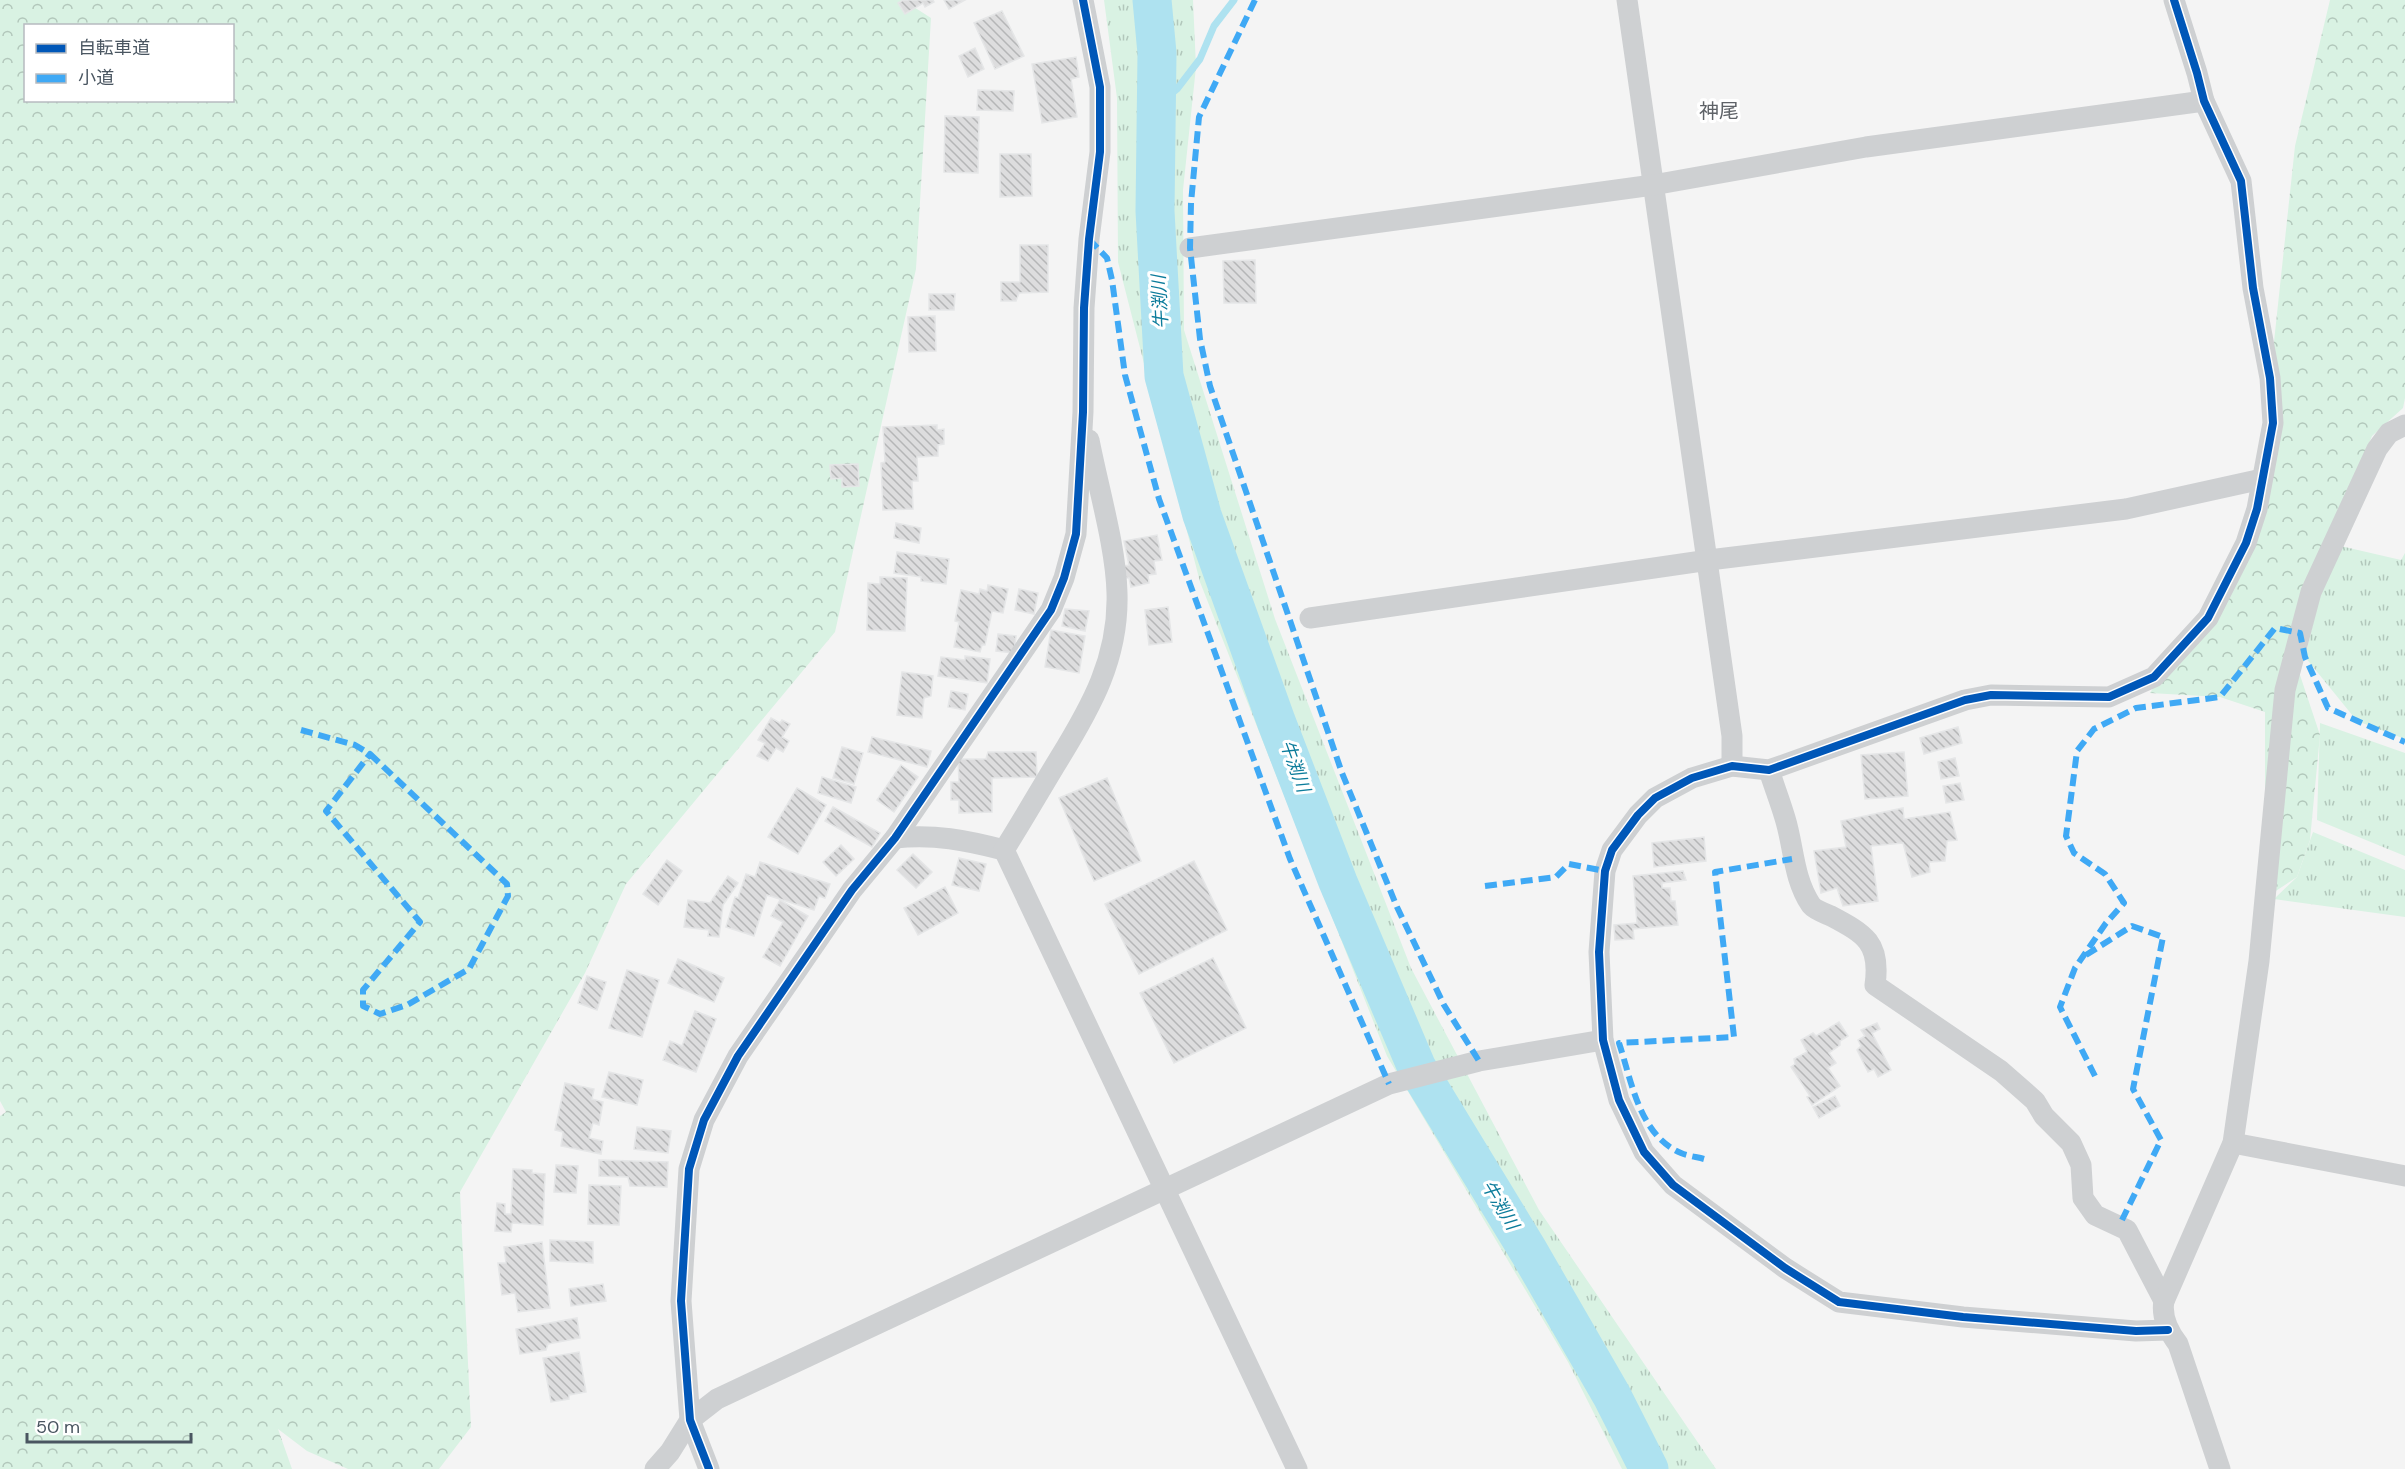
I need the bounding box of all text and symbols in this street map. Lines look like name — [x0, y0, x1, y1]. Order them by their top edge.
legend — [24, 24, 234, 102]
text: 自転車道 — [78, 36, 150, 60]
text: 小道 — [78, 66, 114, 90]
district label: 神尾 — [1699, 98, 1739, 124]
water label: 牛渕川 — [1146, 272, 1173, 330]
water label: 牛渕川 — [1274, 737, 1316, 797]
water label: 牛渕川 — [1476, 1176, 1525, 1236]
scale bar — [27, 1406, 190, 1444]
text: 50 m — [36, 1415, 80, 1439]

